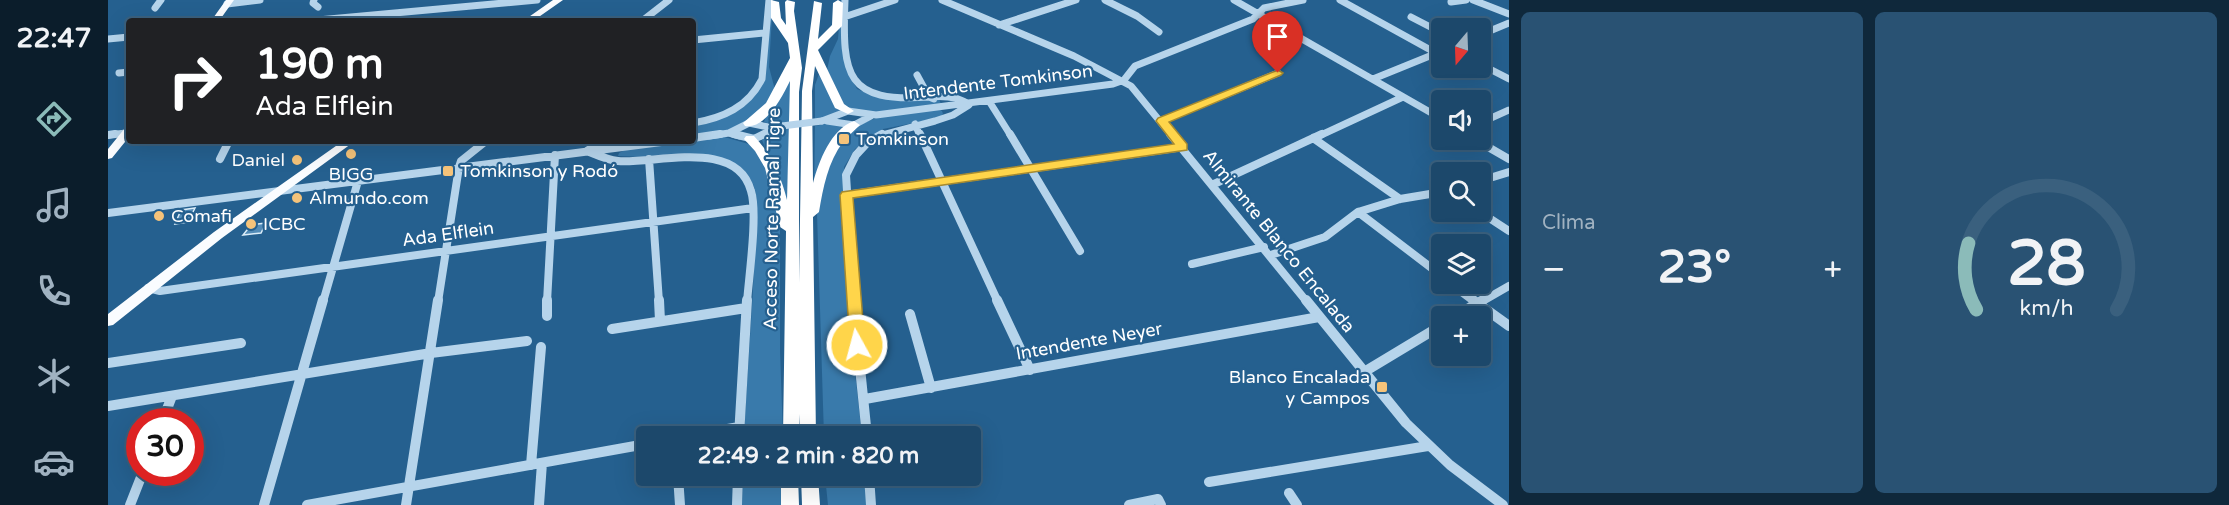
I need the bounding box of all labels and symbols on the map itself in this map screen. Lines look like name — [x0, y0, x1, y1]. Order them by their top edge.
pin — [1252, 11, 1303, 73]
north arrow — [1431, 18, 1491, 78]
street label: Intendente Tomkinson — [902, 59, 1094, 105]
street label: Acceso Norte Ramal Tigre — [759, 108, 785, 330]
place label: Tomkinson — [856, 128, 949, 150]
marker: Tomkinson — [837, 132, 851, 146]
street label: Almirante Blanco Encalada — [1198, 145, 1360, 337]
marker: BIGG — [344, 147, 358, 161]
place label: Daniel — [231, 149, 285, 171]
marker: Daniel — [290, 153, 304, 167]
place label: Tomkinson y Rodó — [460, 160, 618, 182]
place label: BIGG — [329, 163, 373, 185]
marker: Tomkinson y Rodó — [441, 164, 455, 178]
place label: Almundo.com — [309, 187, 429, 209]
marker: Almundo.com — [290, 191, 304, 205]
place label: Comafi — [171, 205, 232, 227]
marker: Comafi — [152, 209, 166, 223]
place label: ICBC — [263, 213, 306, 235]
marker: ICBC — [244, 217, 258, 231]
street label: Ada Elflein — [401, 217, 495, 251]
position arrow — [825, 313, 889, 377]
street label: Intendente Neyer — [1014, 317, 1164, 365]
place label: Blanco Encalada y Campos — [1229, 366, 1370, 409]
marker: Blanco Encalada y Campos — [1375, 380, 1389, 394]
speed limit sign: 30 — [126, 408, 204, 486]

